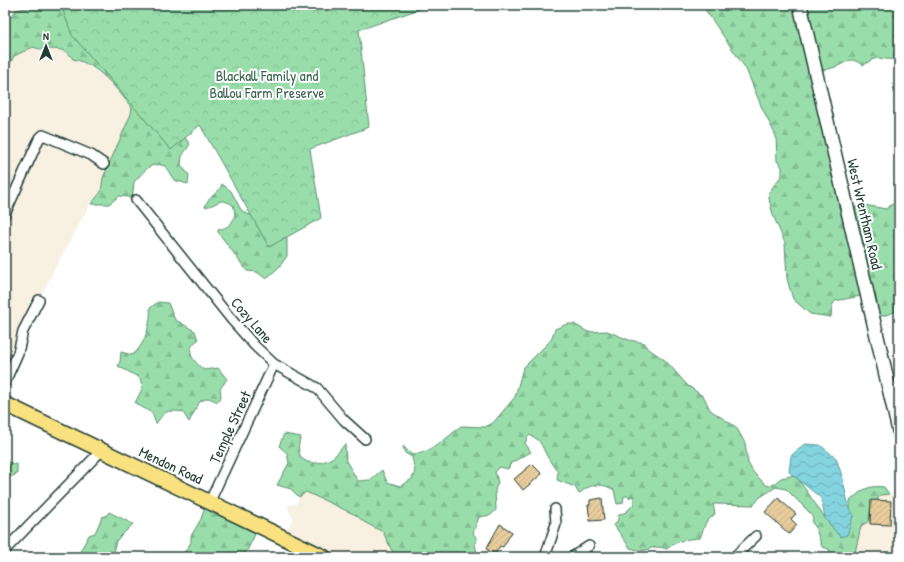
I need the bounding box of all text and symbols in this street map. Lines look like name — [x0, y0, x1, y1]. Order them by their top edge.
north arrow — [26, 26, 66, 66]
text: N — [43, 29, 49, 43]
park label: Blackall Family and Ballou Farm Preserve — [210, 65, 324, 103]
street label: West Wrentham Road — [842, 157, 888, 272]
street label: Cozy Lane — [226, 292, 278, 348]
street label: Temple Street — [204, 386, 256, 467]
street label: Mendon Road — [136, 441, 207, 489]

